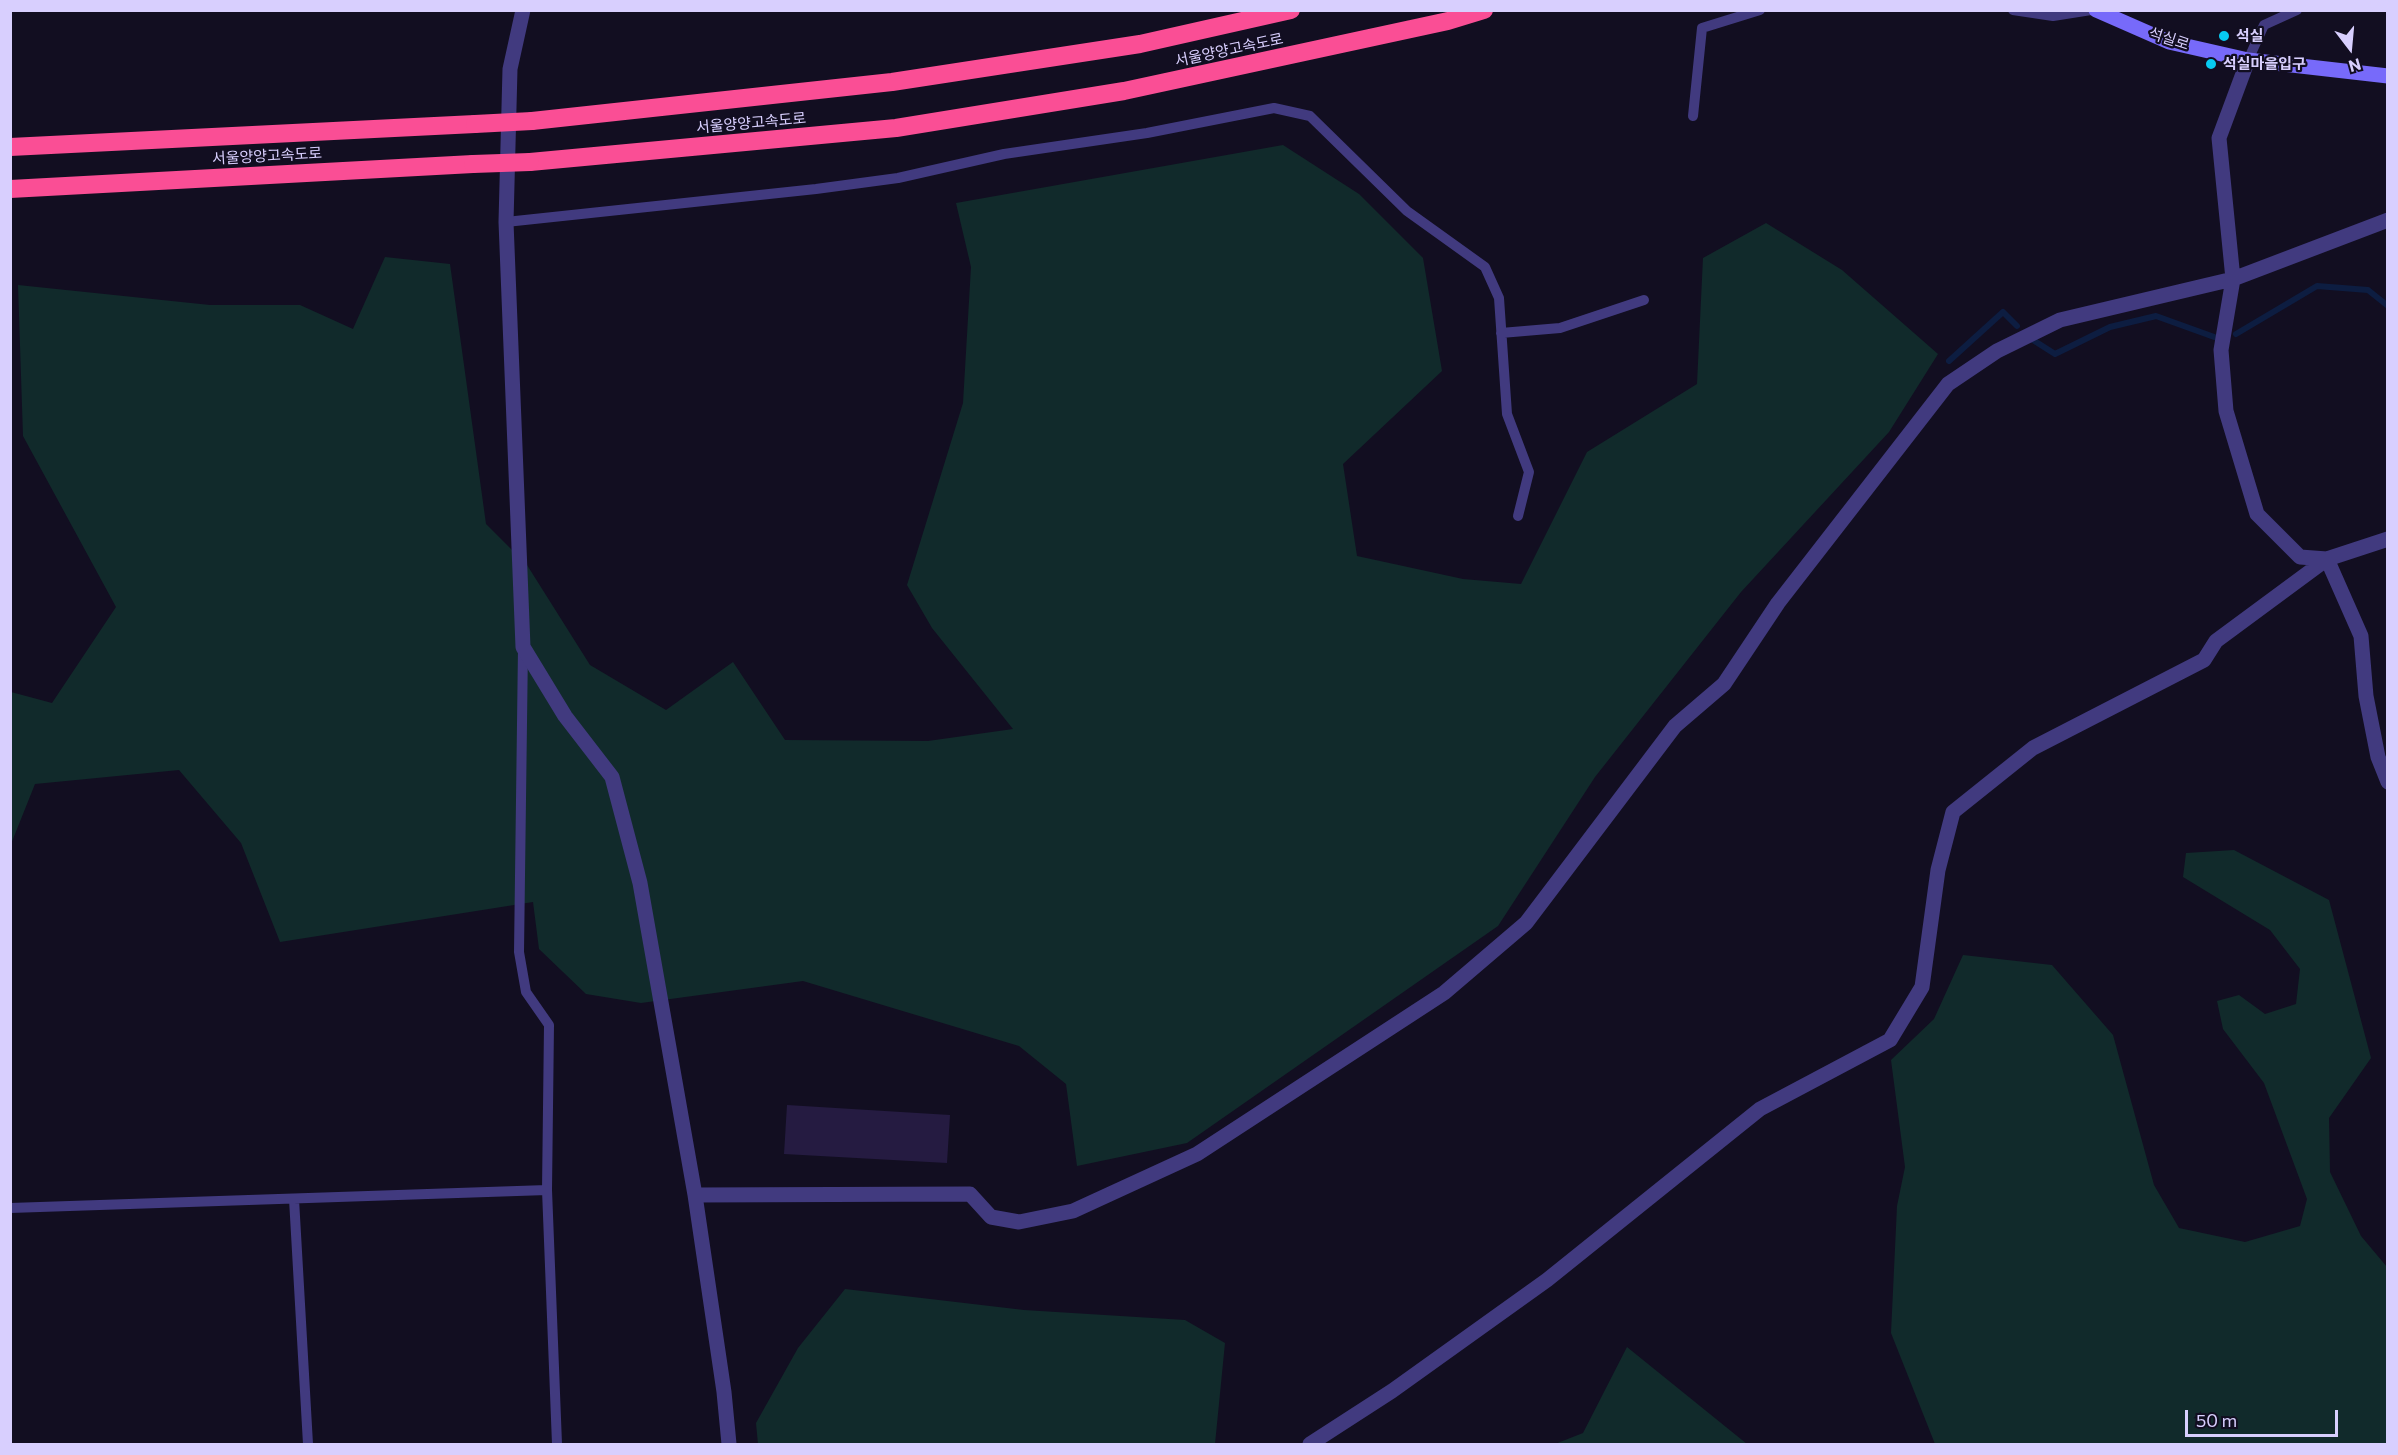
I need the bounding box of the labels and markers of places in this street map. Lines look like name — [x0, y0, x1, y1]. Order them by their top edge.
place label: 석실 — [2236, 27, 2264, 45]
marker: 석실 — [2217, 29, 2231, 43]
place label: 석실마을입구 — [2223, 55, 2306, 73]
marker: 석실마을입구 — [2204, 57, 2218, 71]

